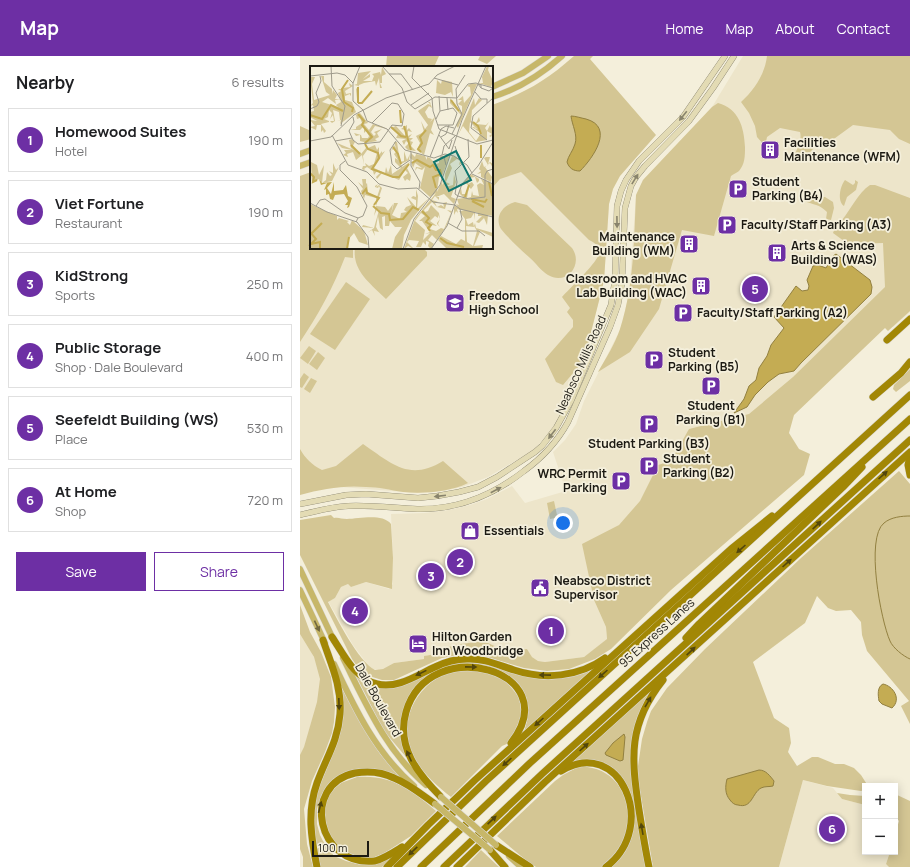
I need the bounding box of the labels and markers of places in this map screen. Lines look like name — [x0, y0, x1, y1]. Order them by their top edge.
place label: Facilities Maintenance (WFM) — [784, 134, 901, 165]
building icon: Facilities Maintenance (WFM) — [759, 139, 781, 161]
place label: Student Parking (B4) — [752, 173, 824, 204]
parking icon: Student Parking (B4) — [727, 178, 749, 200]
parking icon: Faculty/Staff Parking (A3) — [716, 214, 738, 236]
place label: Faculty/Staff Parking (A3) — [741, 216, 892, 233]
place label: Maintenance Building (WM) — [592, 228, 675, 259]
building icon: Maintenance Building (WM) — [678, 233, 700, 255]
place label: Arts & Science Building (WAS) — [791, 237, 878, 268]
building icon: Arts & Science Building (WAS) — [766, 242, 788, 264]
place label: Classroom and HVAC Lab Building (WAC) — [566, 270, 687, 301]
pin: 5 — [742, 274, 768, 304]
building icon: Classroom and HVAC Lab Building (WAC) — [690, 275, 712, 297]
place label: Freedom High School — [469, 287, 539, 318]
school or university icon: Freedom High School — [444, 292, 466, 314]
parking icon: Faculty/Staff Parking (A2) — [672, 302, 694, 324]
place label: Faculty/Staff Parking (A2) — [697, 304, 848, 321]
place label: Student Parking (B5) — [668, 344, 740, 375]
parking icon: Student Parking (B5) — [643, 349, 665, 371]
parking icon: Student Parking (B1) — [700, 375, 722, 397]
place label: Student Parking (B1) — [676, 397, 746, 428]
parking icon: Student Parking (B3) — [638, 413, 660, 435]
place label: Student Parking (B3) — [588, 435, 710, 452]
place label: Student Parking (B2) — [663, 450, 735, 481]
parking icon: Student Parking (B2) — [638, 455, 660, 477]
place label: WRC Permit Parking — [537, 465, 607, 496]
parking icon: WRC Permit Parking — [610, 470, 632, 492]
shop icon: Essentials — [459, 520, 481, 542]
place label: Essentials — [484, 522, 544, 539]
pin: 2 — [447, 547, 473, 577]
pin: 3 — [418, 561, 444, 591]
place label: Neabsco District Supervisor — [554, 572, 651, 603]
public building icon: Neabsco District Supervisor — [529, 577, 551, 599]
pin: 4 — [342, 596, 368, 626]
pin: 1 — [538, 616, 564, 646]
place label: Hilton Garden Inn Woodbridge — [432, 628, 524, 659]
hotel icon: Hilton Garden Inn Woodbridge — [407, 633, 429, 655]
pin: 6 — [819, 814, 845, 844]

